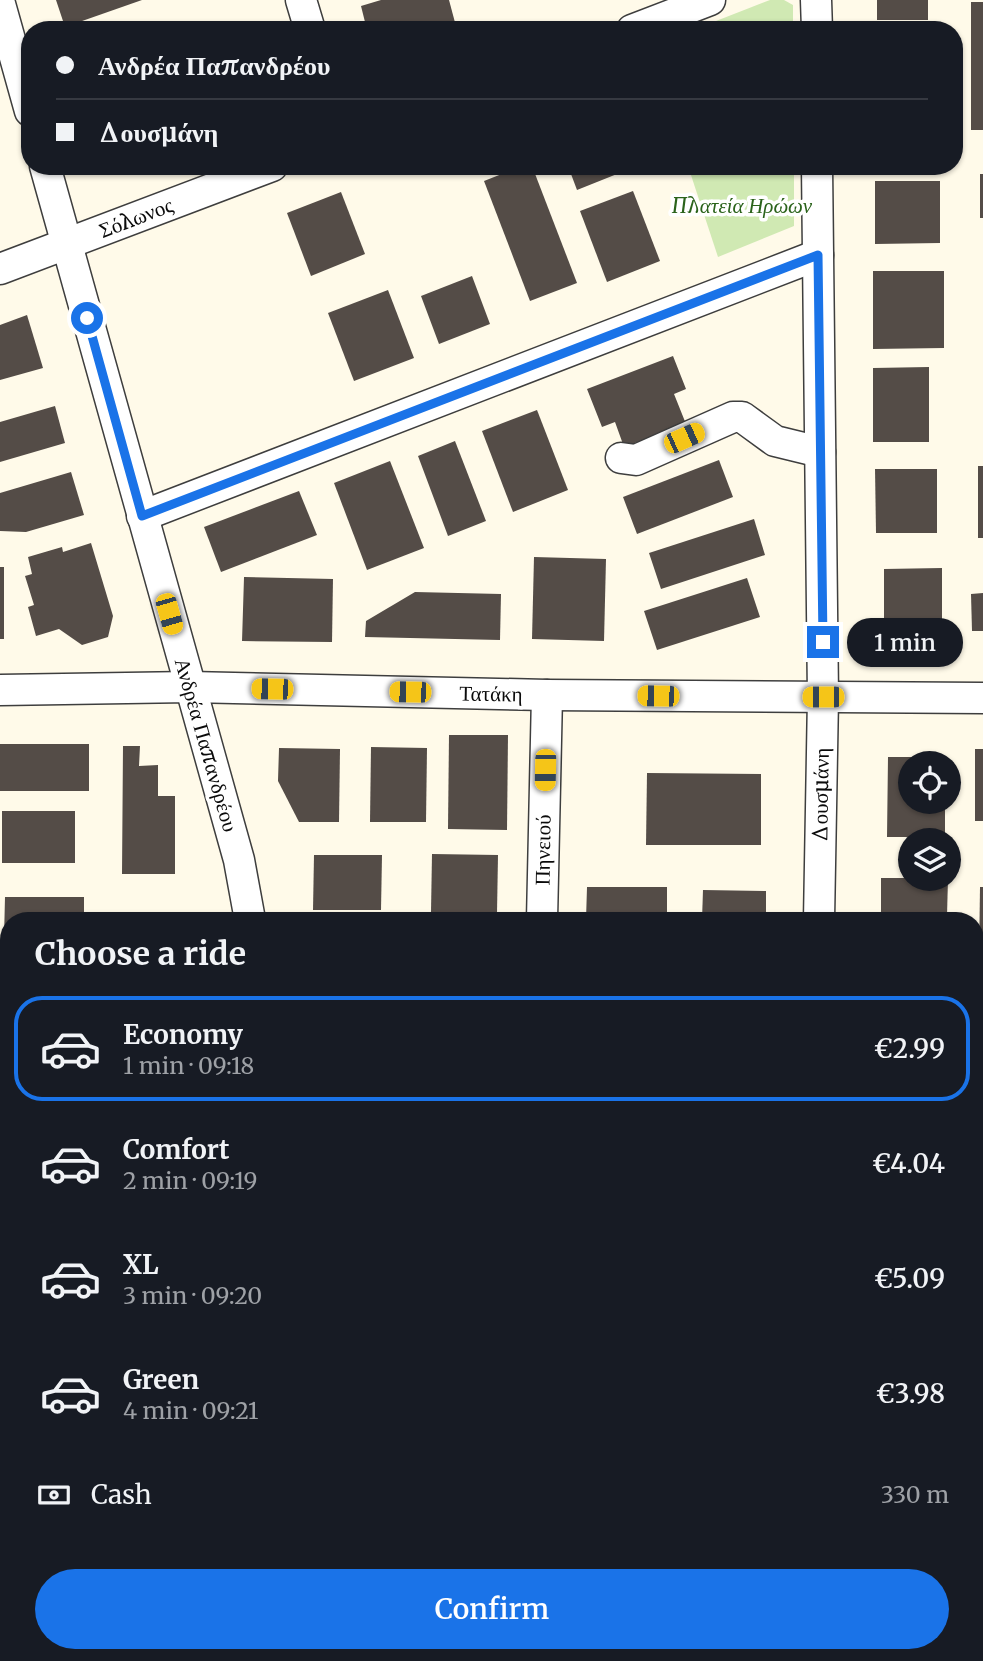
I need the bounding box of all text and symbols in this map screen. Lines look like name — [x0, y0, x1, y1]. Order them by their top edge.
text: Ανδρέα Παπανδρέου — [98, 49, 330, 82]
text: Δουσμάνη — [98, 116, 218, 149]
street label: Σόλωνος — [95, 191, 177, 244]
park label: Πλατεία Ηρώων — [672, 192, 813, 219]
route start — [71, 302, 103, 334]
car — [661, 420, 708, 456]
car — [154, 591, 185, 637]
callout: 1 min — [848, 618, 963, 666]
route end — [807, 626, 839, 658]
text: 1 min — [874, 628, 936, 657]
street label: Ανδρέα Παπανδρέου — [169, 655, 244, 835]
car — [251, 678, 294, 700]
street label: Τατάκη — [459, 679, 523, 708]
car — [389, 681, 432, 703]
car — [637, 685, 680, 707]
car — [803, 687, 845, 708]
street label: Δουσμάνη — [806, 747, 835, 843]
car — [535, 749, 556, 791]
map controls — [898, 751, 961, 891]
button: locate — [898, 751, 961, 814]
street label: Πηνειού — [528, 814, 557, 886]
button: layers — [898, 828, 961, 891]
text: Choose a ride — [35, 934, 246, 974]
icon: car — [39, 1017, 102, 1080]
text: Economy — [123, 1018, 243, 1051]
text: €2.99 — [874, 1032, 945, 1065]
text: 1 min · 09:18 — [123, 1051, 254, 1080]
icon: car — [39, 1132, 102, 1195]
text: Comfort — [123, 1133, 229, 1166]
text: €4.04 — [872, 1147, 945, 1180]
text: 2 min · 09:19 — [123, 1166, 257, 1195]
icon: car — [39, 1247, 102, 1310]
text: XL — [123, 1248, 159, 1281]
text: €5.09 — [874, 1262, 945, 1295]
text: 3 min · 09:20 — [123, 1281, 262, 1310]
icon: car — [39, 1362, 102, 1425]
text: Green — [123, 1363, 199, 1396]
text: €3.98 — [876, 1377, 945, 1410]
text: 4 min · 09:21 — [123, 1396, 258, 1425]
icon: cash — [35, 1476, 73, 1514]
text: Cash — [91, 1478, 152, 1511]
text: 330 m — [881, 1480, 949, 1509]
button: Confirm — [35, 1569, 949, 1649]

